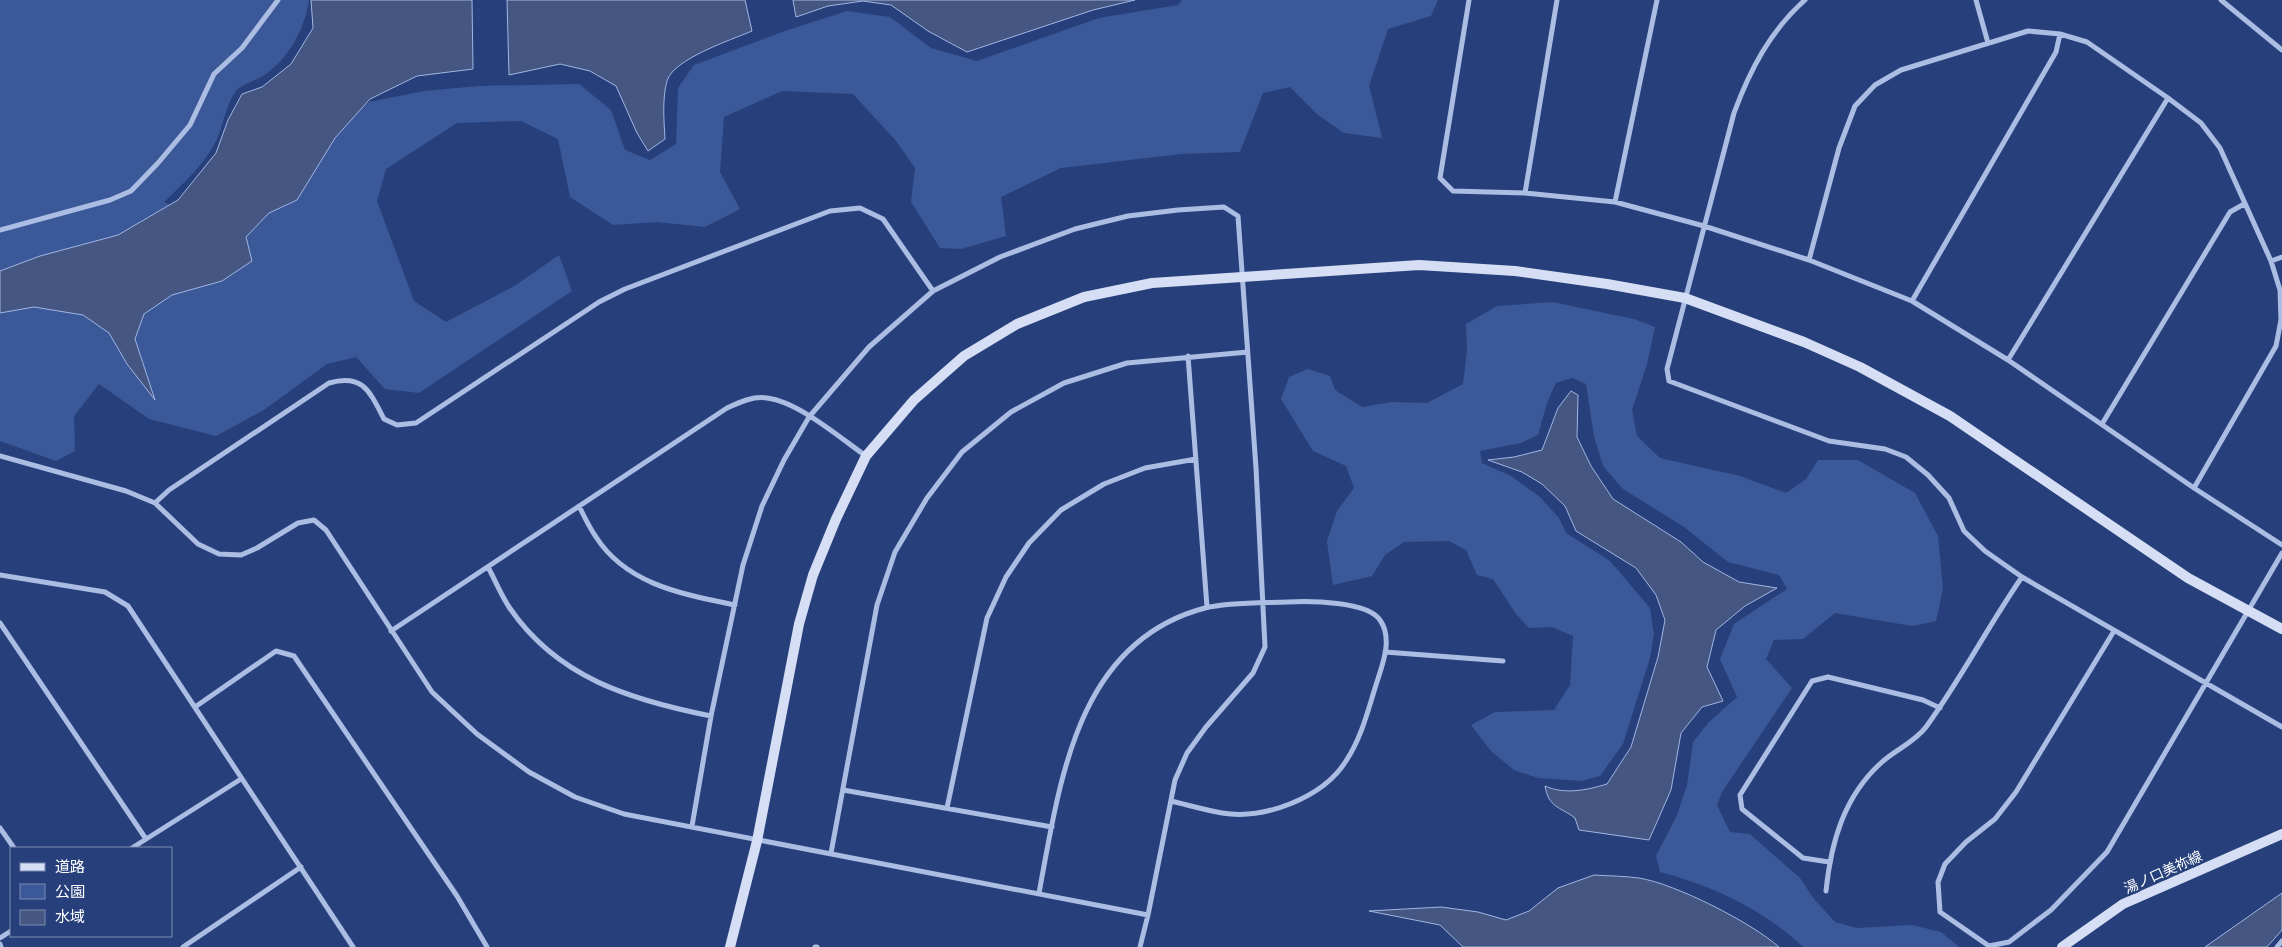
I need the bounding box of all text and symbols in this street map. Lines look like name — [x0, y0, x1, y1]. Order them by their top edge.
legend — [10, 847, 172, 937]
street label: 湯ノ口美祢線 — [2121, 848, 2205, 896]
text: 道路 — [55, 858, 85, 876]
text: 公園 — [55, 883, 85, 901]
text: 水域 — [55, 908, 85, 926]

